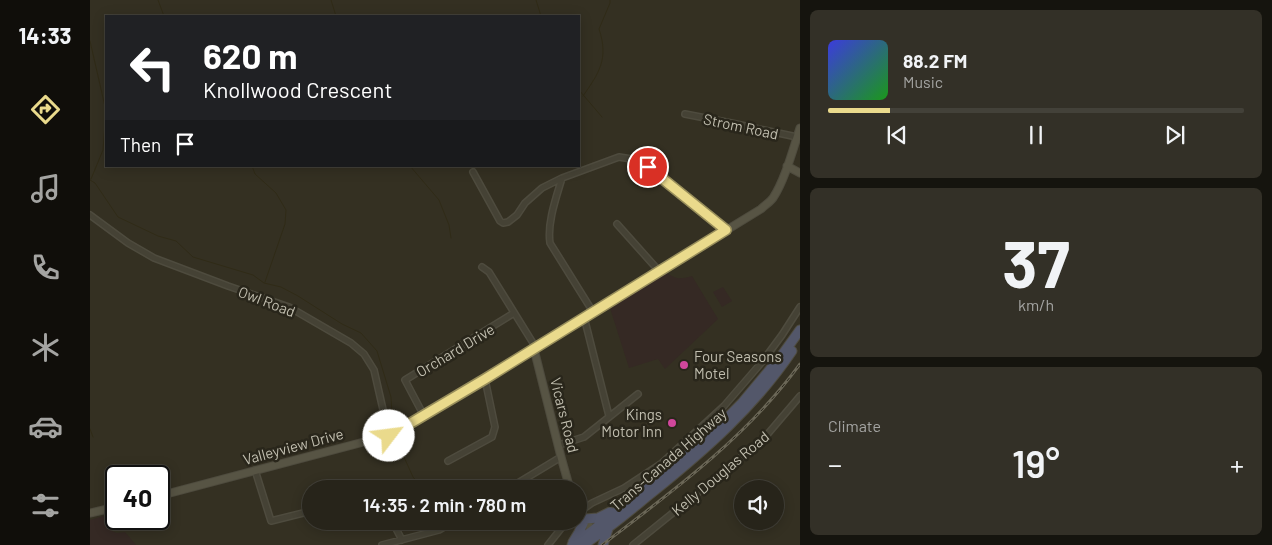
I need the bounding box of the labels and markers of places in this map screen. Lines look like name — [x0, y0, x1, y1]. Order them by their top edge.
pin — [627, 146, 669, 188]
place label: Four Seasons Motel — [694, 347, 782, 382]
marker: Four Seasons Motel — [678, 359, 690, 371]
place label: Kings Motor Inn — [601, 405, 662, 440]
marker: Kings Motor Inn — [666, 417, 678, 429]

